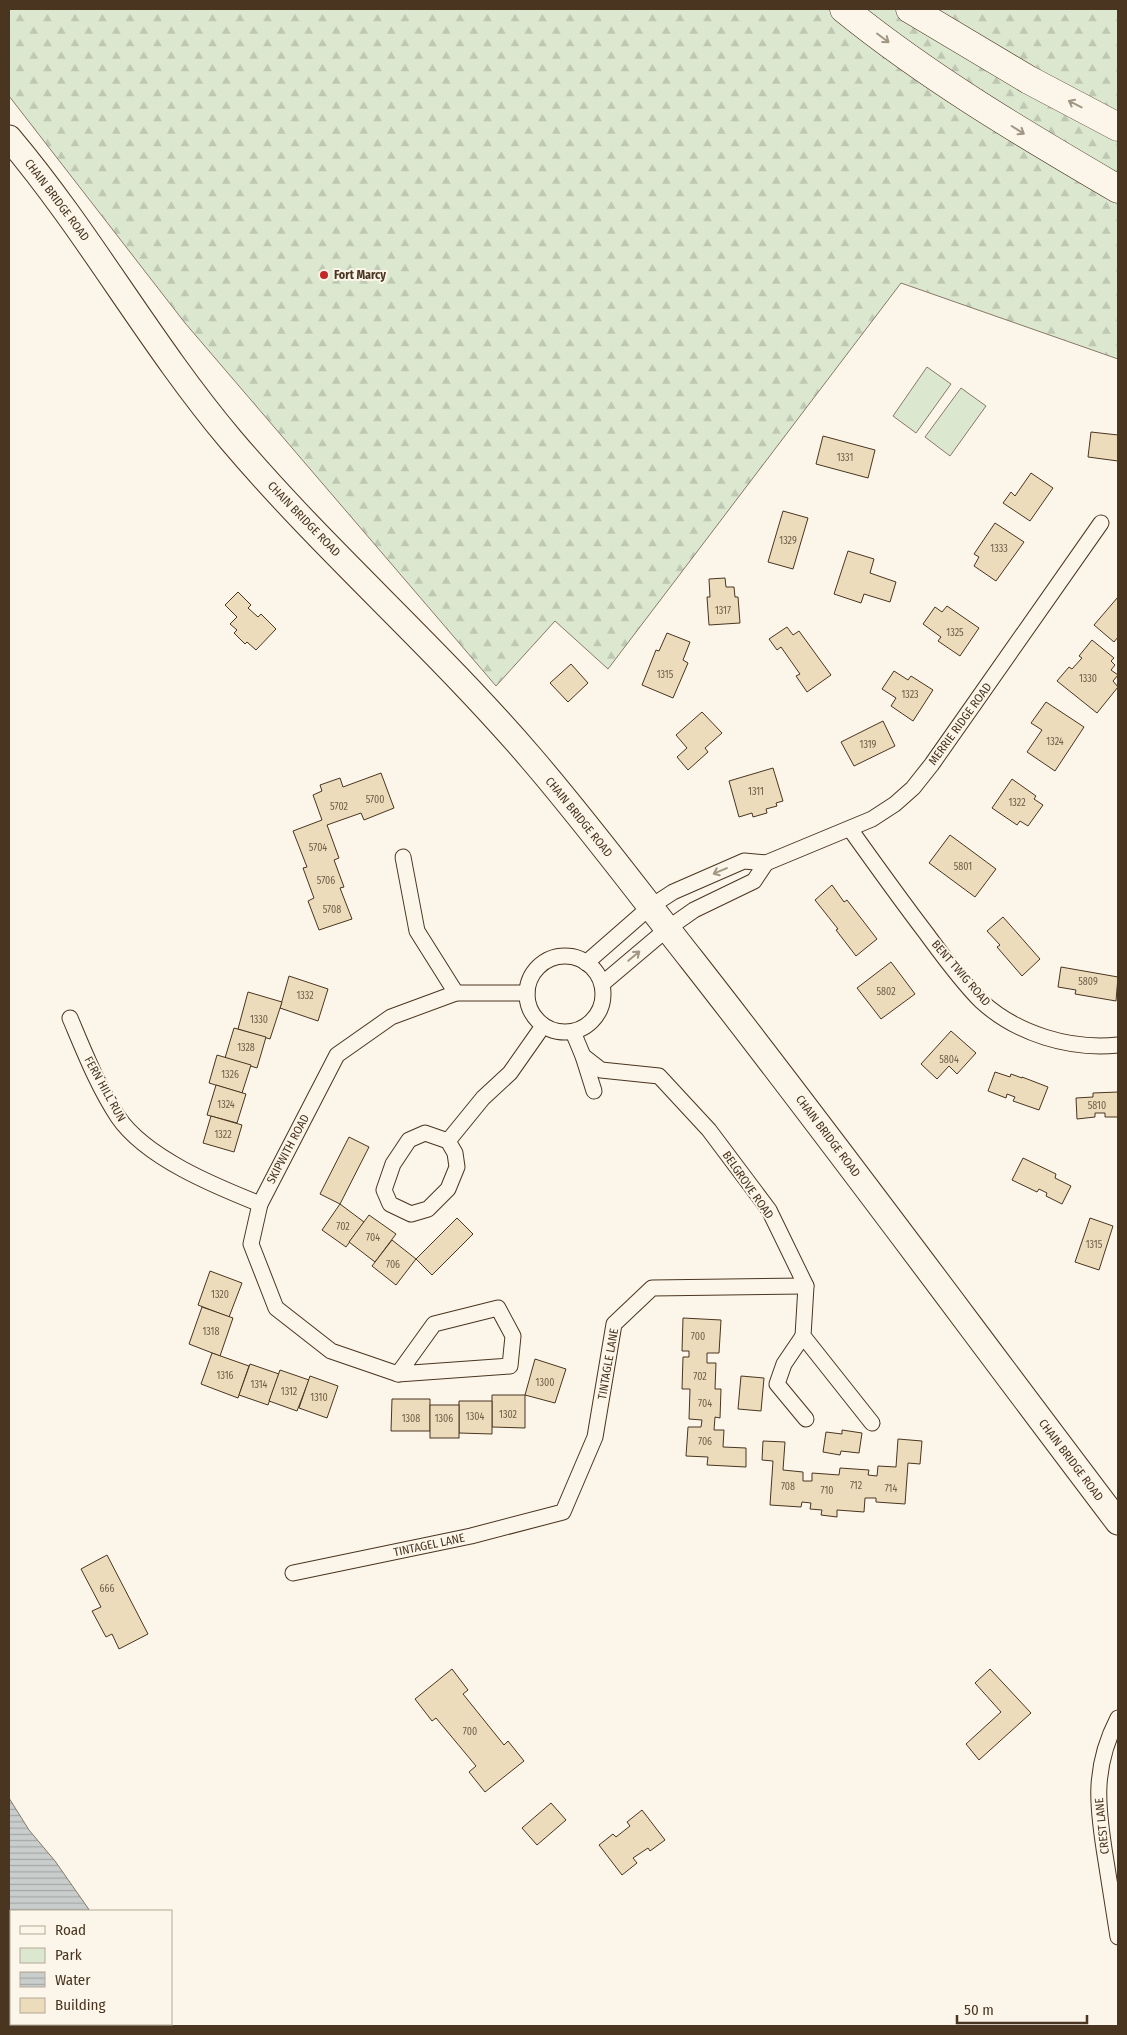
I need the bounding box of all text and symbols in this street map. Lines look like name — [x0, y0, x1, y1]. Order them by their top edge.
one-way arrow — [876, 33, 889, 44]
one-way arrow — [1068, 99, 1083, 108]
one-way arrow — [1010, 125, 1024, 135]
street label: CHAIN BRIDGE ROAD — [22, 156, 92, 244]
place label: Fort Marcy — [334, 268, 386, 282]
marker: Fort Marcy — [318, 269, 330, 281]
house number: 1331 — [837, 452, 853, 464]
street label: CHAIN BRIDGE ROAD — [265, 479, 343, 559]
house number: 1329 — [779, 535, 797, 547]
house number: 1333 — [990, 543, 1008, 555]
house number: 1317 — [715, 605, 731, 617]
house number: 1325 — [946, 627, 964, 639]
house number: 1315 — [657, 669, 674, 681]
house number: 1330 — [1079, 673, 1097, 685]
street label: MERRIE RIDGE ROAD — [926, 680, 994, 768]
house number: 1323 — [901, 689, 919, 701]
house number: 1324 — [1046, 736, 1064, 748]
house number: 1319 — [860, 739, 877, 751]
street label: CHAIN BRIDGE ROAD — [543, 774, 615, 860]
house number: 1311 — [748, 786, 764, 798]
house number: 5700 — [366, 794, 384, 806]
house number: 1322 — [1008, 797, 1026, 809]
house number: 5702 — [330, 801, 348, 813]
house number: 5704 — [309, 842, 327, 854]
house number: 5801 — [954, 861, 972, 873]
one-way arrow — [713, 867, 728, 877]
house number: 5706 — [317, 875, 335, 887]
house number: 5708 — [323, 904, 341, 916]
street label: BENT TWIG ROAD — [929, 937, 993, 1009]
one-way arrow — [628, 950, 641, 962]
house number: 5809 — [1078, 976, 1098, 988]
house number: 5802 — [876, 986, 896, 998]
house number: 1332 — [296, 990, 314, 1002]
house number: 1330 — [250, 1014, 268, 1026]
house number: 1328 — [237, 1042, 255, 1054]
street label: FERN HILL RUN — [81, 1054, 129, 1124]
house number: 5804 — [939, 1054, 959, 1066]
house number: 1326 — [221, 1069, 239, 1081]
street label: CHAIN BRIDGE ROAD — [793, 1092, 863, 1180]
house number: 1324 — [217, 1099, 235, 1111]
house number: 5810 — [1088, 1100, 1106, 1112]
street label: SKIPWITH ROAD — [264, 1112, 312, 1186]
house number: 1322 — [214, 1129, 232, 1141]
street label: BELGROVE ROAD — [719, 1148, 777, 1222]
house number: 702 — [336, 1221, 350, 1233]
house number: 704 — [366, 1232, 380, 1244]
house number: 1315 — [1086, 1239, 1103, 1251]
house number: 706 — [386, 1259, 400, 1271]
house number: 1320 — [211, 1289, 229, 1301]
house number: 1318 — [202, 1326, 220, 1338]
street label: TINTAGLE LANE — [595, 1327, 621, 1401]
house number: 700 — [691, 1331, 705, 1343]
house number: 1316 — [216, 1370, 234, 1382]
house number: 702 — [693, 1371, 707, 1383]
house number: 1300 — [536, 1377, 554, 1389]
house number: 1314 — [251, 1379, 268, 1391]
house number: 1312 — [281, 1386, 298, 1398]
house number: 1310 — [310, 1392, 328, 1404]
house number: 704 — [698, 1398, 712, 1410]
house number: 1302 — [499, 1409, 518, 1421]
house number: 1304 — [466, 1411, 484, 1423]
house number: 1308 — [402, 1413, 420, 1425]
house number: 1306 — [435, 1413, 453, 1425]
street label: CHAIN BRIDGE ROAD — [1036, 1416, 1106, 1504]
house number: 706 — [698, 1436, 712, 1448]
house number: 712 — [850, 1480, 863, 1492]
house number: 708 — [781, 1481, 795, 1493]
house number: 714 — [885, 1483, 897, 1495]
house number: 710 — [820, 1485, 834, 1497]
street label: TINTAGEL LANE — [392, 1531, 466, 1559]
house number: 666 — [100, 1583, 114, 1595]
house number: 700 — [463, 1726, 477, 1738]
street label: CREST LANE — [1092, 1797, 1112, 1855]
legend — [10, 1910, 172, 2025]
text: Road — [55, 1921, 86, 1939]
text: Park — [55, 1946, 82, 1964]
text: Water — [55, 1971, 91, 1989]
scale bar — [957, 1992, 1087, 2024]
text: Building — [55, 1996, 106, 2014]
text: 50 m — [964, 2001, 994, 2019]

